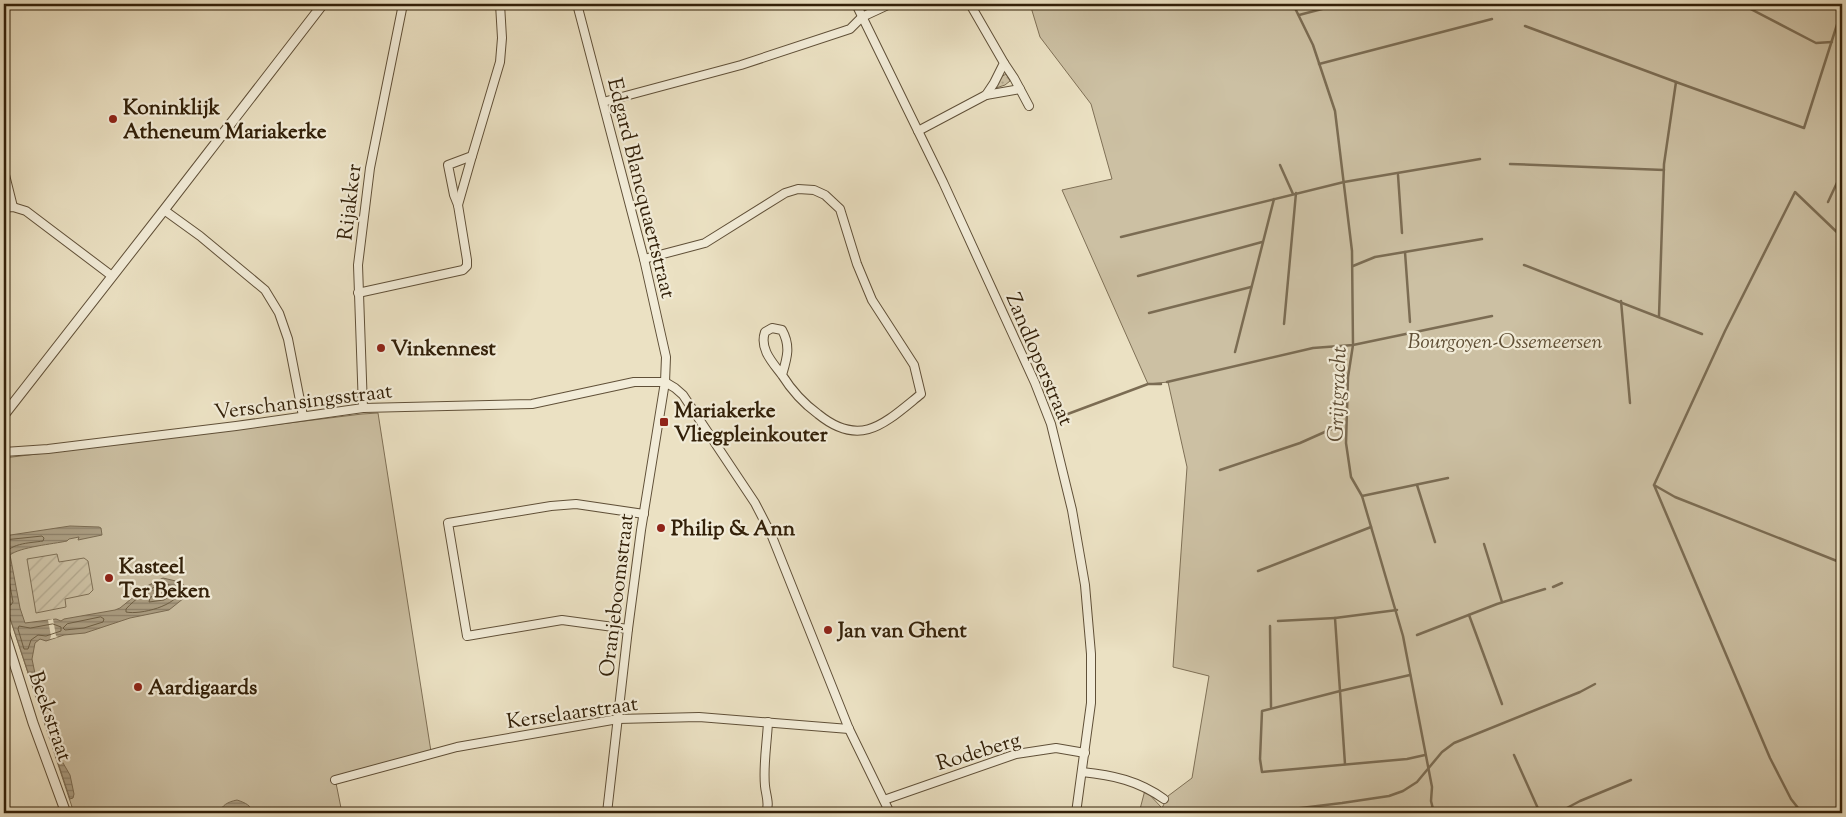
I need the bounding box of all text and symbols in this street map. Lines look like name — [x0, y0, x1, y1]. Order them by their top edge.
street label: Edgard Blancquaertstraat — [598, 75, 682, 302]
place label: Koninklijk Atheneum Mariakerke — [123, 94, 327, 148]
marker: Koninklijk Atheneum Mariakerke — [107, 113, 119, 125]
street label: Rijakker — [331, 162, 371, 242]
street label: Zandloperstraat — [997, 289, 1080, 431]
park label: Bourgoyen-Ossemeersen — [1407, 328, 1603, 358]
place label: Vinkennest — [391, 335, 497, 365]
marker: Vinkennest — [375, 342, 387, 354]
water label: Grijtgracht — [1321, 345, 1357, 443]
street label: Verschansingsstraat — [212, 377, 394, 429]
place label: Mariakerke Vliegpleinkouter — [674, 397, 828, 451]
marker: Mariakerke Vliegpleinkouter — [658, 416, 670, 428]
street label: Oranjeboomstraat — [593, 512, 643, 679]
place label: Philip & Ann — [671, 515, 796, 545]
marker: Philip & Ann — [655, 522, 667, 534]
place label: Kasteel Ter Beken — [119, 553, 211, 607]
marker: Kasteel Ter Beken — [103, 572, 115, 584]
place label: Jan van Ghent — [836, 617, 967, 647]
marker: Jan van Ghent — [822, 624, 834, 636]
street label: Beekstraat — [20, 667, 79, 766]
place label: Aardigaards — [148, 674, 257, 704]
marker: Aardigaards — [132, 681, 144, 693]
street label: Kerselaarstraat — [505, 690, 640, 738]
street label: Rodeberg — [933, 726, 1024, 780]

